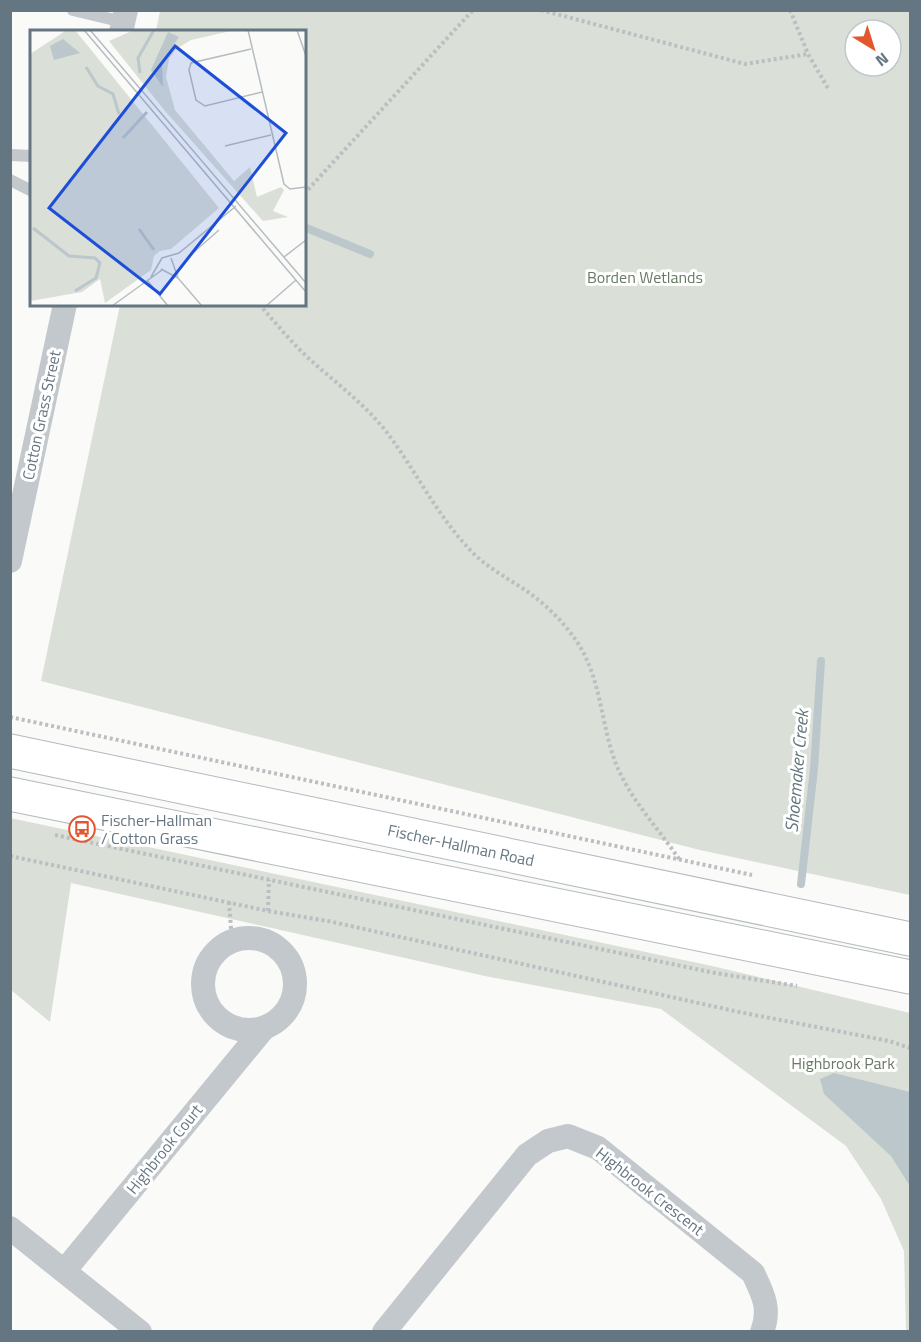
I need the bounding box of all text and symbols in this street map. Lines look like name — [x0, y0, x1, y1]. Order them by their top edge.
north arrow — [843, 18, 903, 78]
inset map — [30, 30, 306, 306]
text: N — [870, 47, 894, 73]
park label: Borden Wetlands — [587, 265, 703, 289]
street label: Cotton Grass Street — [16, 348, 67, 482]
water label: Shoemaker Creek — [778, 707, 815, 833]
place label: Fischer-Hallman / Cotton Grass — [101, 808, 212, 850]
bus stop icon: Fischer-Hallman / Cotton Grass — [67, 814, 97, 844]
street label: Fischer-Hallman Road — [386, 818, 536, 872]
park label: Highbrook Park — [791, 1051, 895, 1075]
street label: Highbrook Court — [120, 1099, 208, 1199]
street label: Highbrook Crescent — [591, 1141, 710, 1241]

